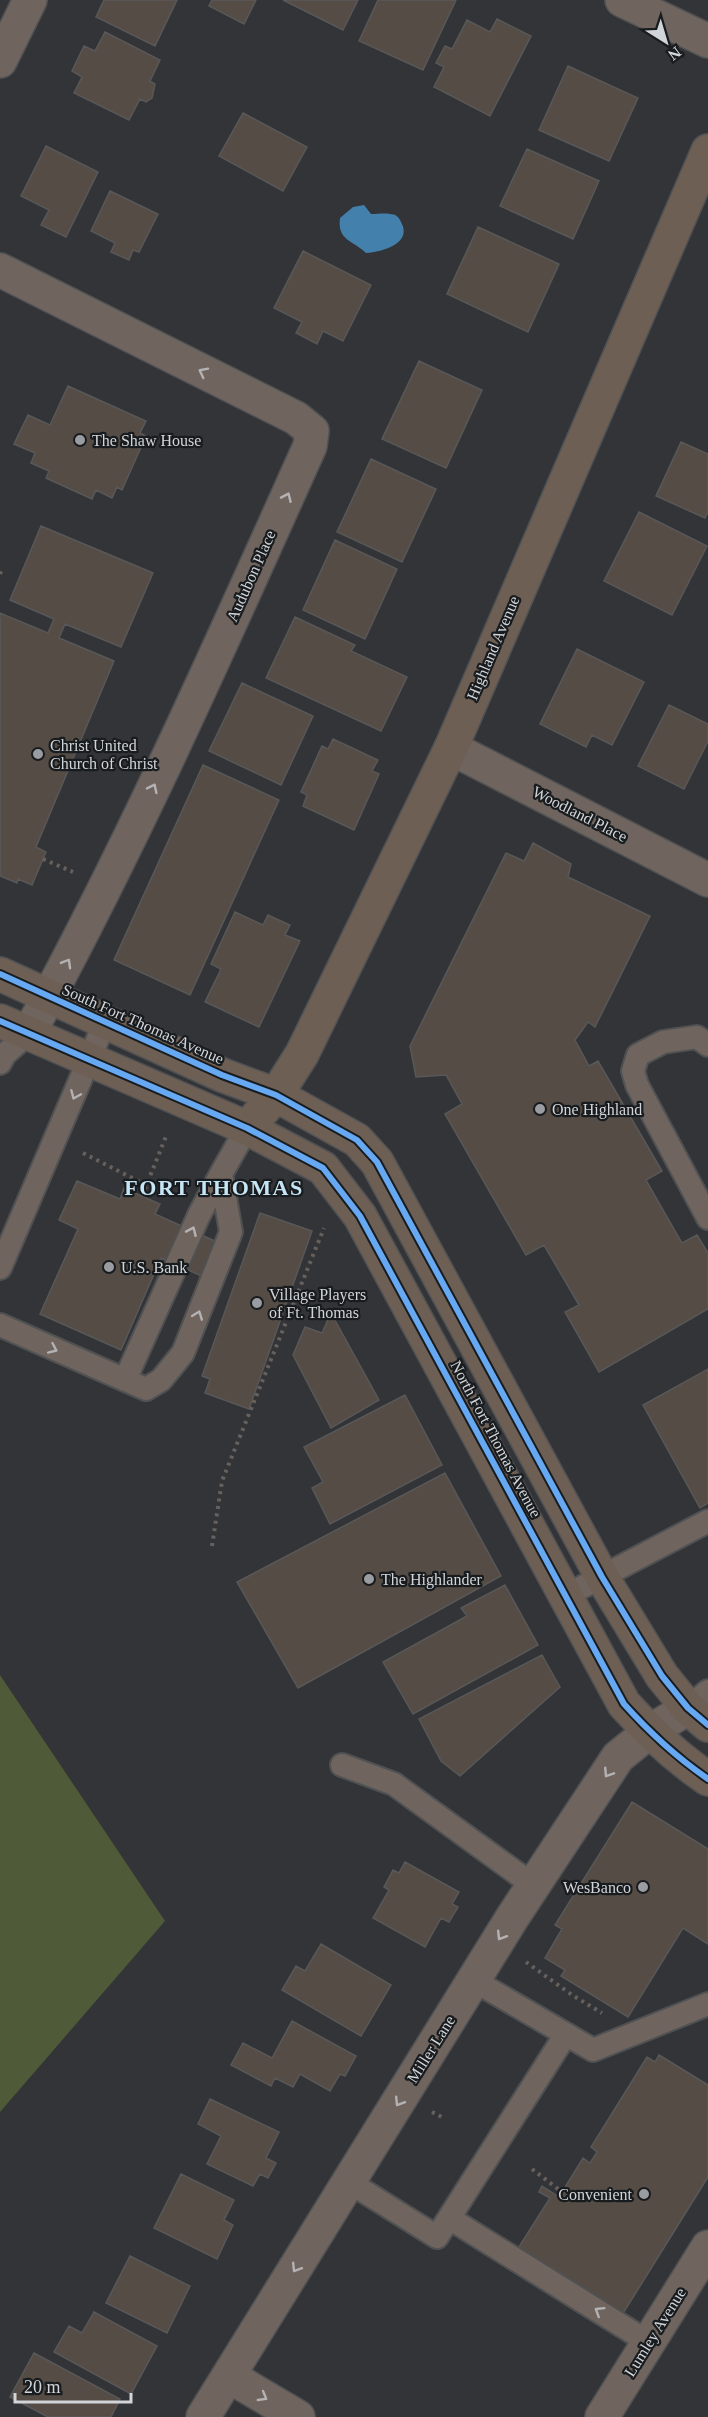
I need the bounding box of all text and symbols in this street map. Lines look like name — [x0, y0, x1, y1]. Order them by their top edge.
north arrow — [636, 12, 696, 72]
text: N — [665, 43, 684, 64]
one-way arrow — [198, 368, 209, 380]
place label: The Shaw House — [92, 432, 201, 449]
marker: The Shaw House — [73, 433, 87, 447]
one-way arrow — [280, 492, 292, 503]
street label: Audubon Place — [223, 528, 279, 624]
street label: Highland Avenue — [463, 593, 523, 703]
place label: Christ United Church of Christ — [50, 737, 158, 772]
marker: Christ United Church of Christ — [31, 747, 45, 761]
street label: Woodland Place — [530, 783, 630, 845]
one-way arrow — [146, 784, 158, 795]
one-way arrow — [60, 959, 72, 970]
street label: South Fort Thomas Avenue — [60, 981, 226, 1067]
one-way arrow — [70, 1089, 82, 1100]
place label: One Highland — [552, 1101, 642, 1119]
marker: One Highland — [533, 1102, 547, 1116]
district label: FORT THOMAS — [124, 1175, 304, 1200]
one-way arrow — [185, 1227, 197, 1238]
place label: U.S. Bank — [121, 1259, 187, 1276]
marker: U.S. Bank — [102, 1260, 116, 1274]
place label: Village Players of Ft. Thomas — [269, 1286, 366, 1321]
marker: Village Players of Ft. Thomas — [250, 1296, 264, 1310]
one-way arrow — [191, 1310, 204, 1321]
one-way arrow — [47, 1341, 58, 1353]
street label: North Fort Thomas Avenue — [447, 1358, 545, 1520]
place label: The Highlander — [381, 1571, 483, 1589]
marker: The Highlander — [362, 1572, 376, 1586]
one-way arrow — [604, 1766, 615, 1777]
place label: WesBanco — [563, 1879, 631, 1896]
marker: WesBanco — [636, 1880, 650, 1894]
one-way arrow — [497, 1929, 508, 1940]
street label: Miller Lane — [404, 2012, 458, 2086]
one-way arrow — [394, 2096, 406, 2106]
place label: Convenient — [558, 2186, 633, 2203]
marker: Convenient — [637, 2187, 651, 2201]
one-way arrow — [292, 2261, 303, 2272]
street label: Lumley Avenue — [621, 2284, 690, 2380]
one-way arrow — [595, 2306, 605, 2318]
scale bar — [15, 2366, 130, 2404]
text: 20 m — [24, 2377, 61, 2397]
one-way arrow — [257, 2389, 267, 2401]

